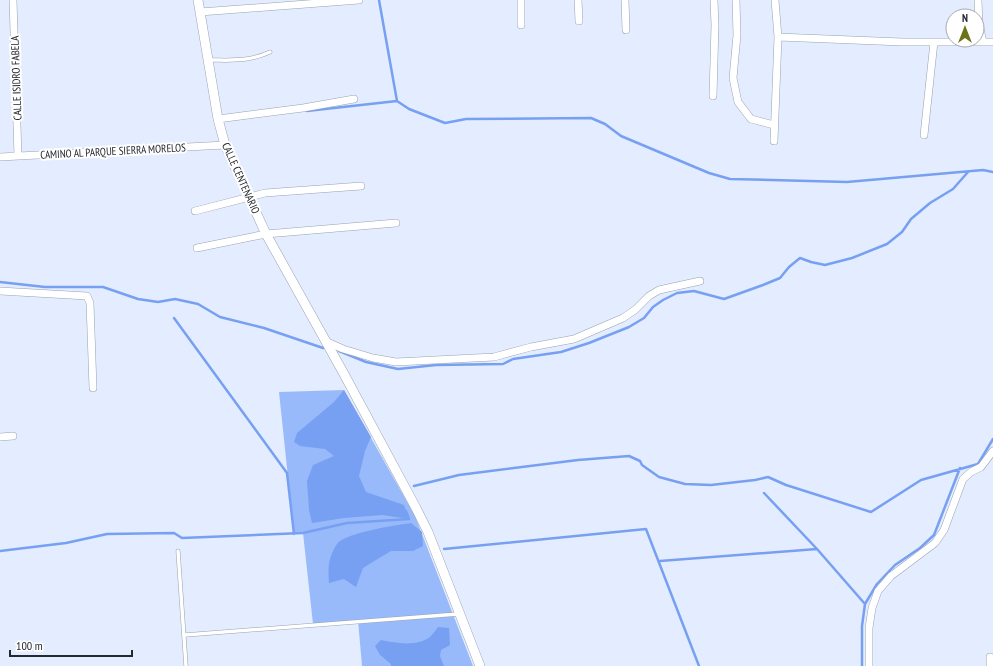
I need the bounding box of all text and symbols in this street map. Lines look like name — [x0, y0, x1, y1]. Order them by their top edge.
north arrow — [945, 8, 985, 48]
text: N — [962, 11, 968, 25]
street label: CALLE ISIDRO FABELA — [8, 35, 24, 121]
street label: CAMINO AL PARQUE SIERRA MORELOS — [40, 140, 186, 162]
street label: CALLE CENTENARIO — [219, 140, 263, 216]
scale bar — [10, 632, 132, 658]
text: 100 m — [16, 638, 43, 653]

